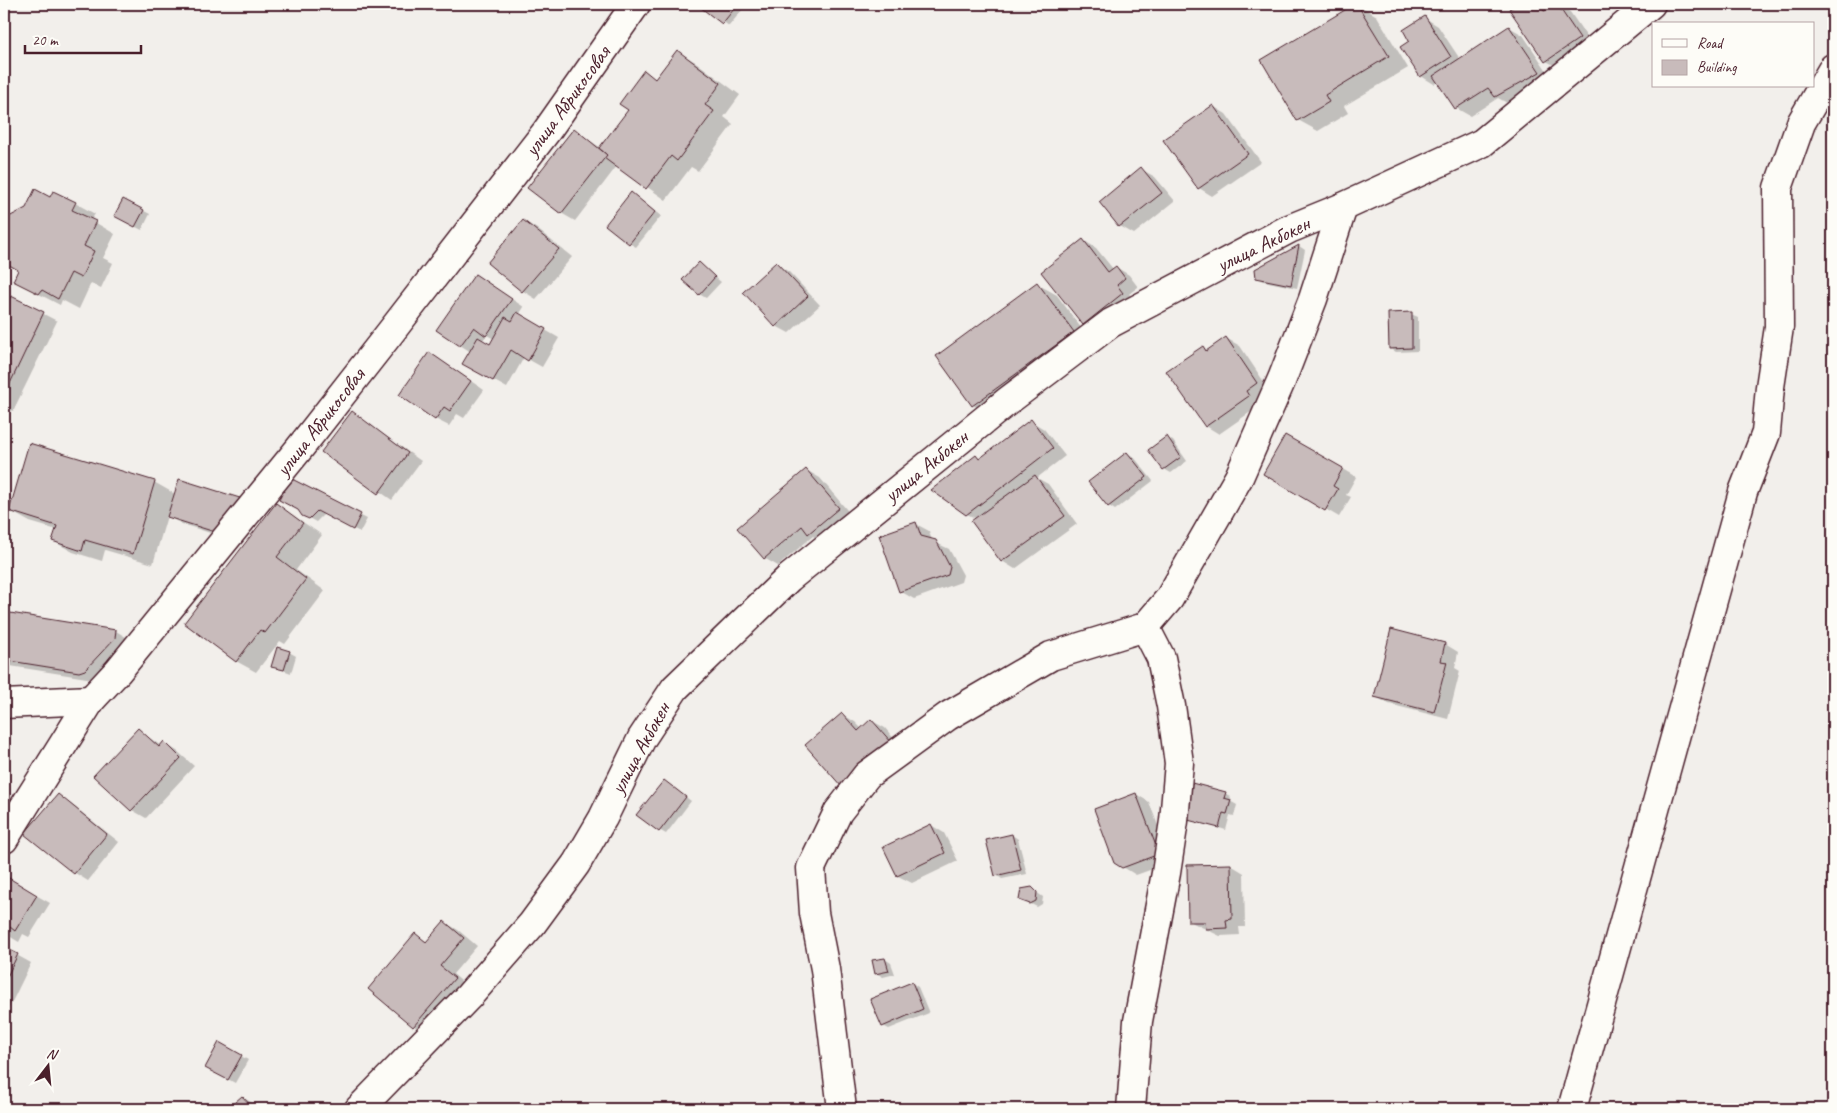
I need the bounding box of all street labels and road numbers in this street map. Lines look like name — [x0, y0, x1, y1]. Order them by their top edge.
street label: улица Абрикосовая — [517, 40, 617, 163]
street label: улица Акбокен — [1210, 210, 1315, 279]
street label: улица Абрикосовая — [269, 362, 371, 483]
street label: улица Акбокен — [877, 423, 974, 509]
street label: улица Акбокен — [603, 697, 676, 800]

